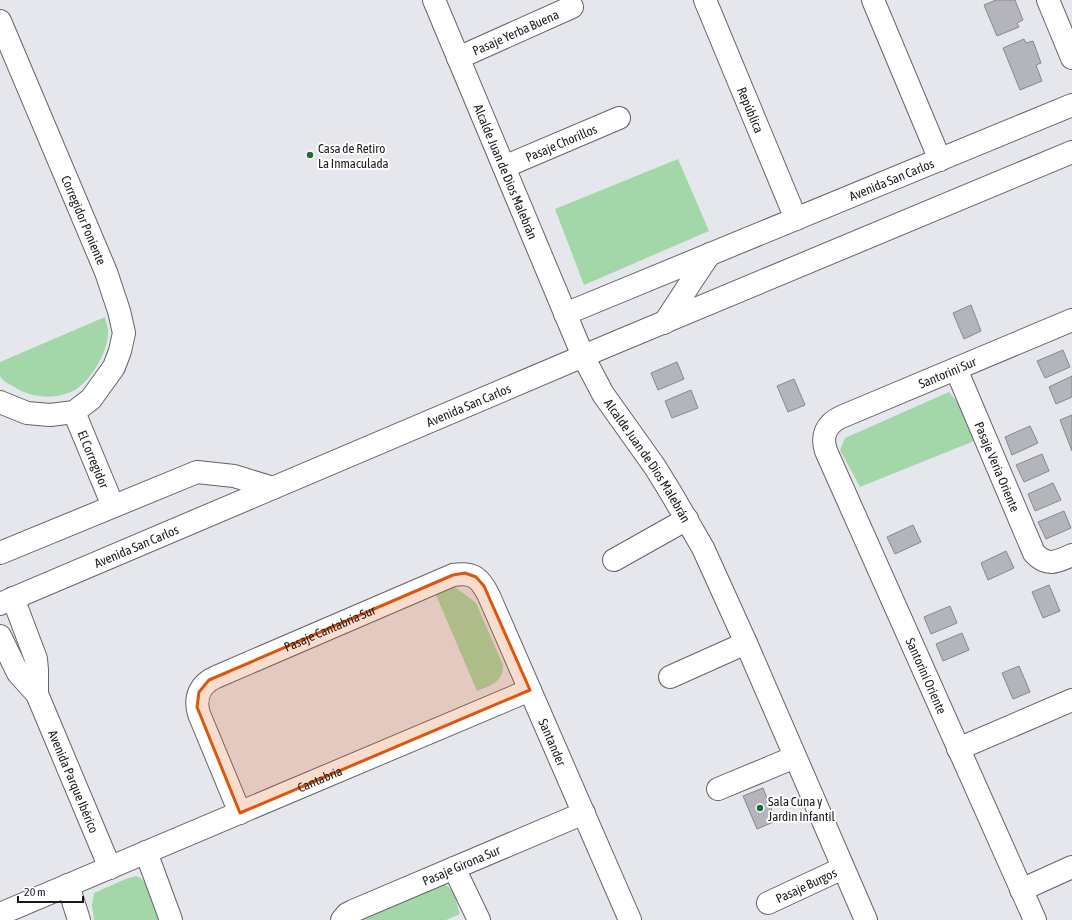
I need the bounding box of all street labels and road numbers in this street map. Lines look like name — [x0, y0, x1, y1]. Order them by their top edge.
street label: Pasaje Yerba Buena — [470, 6, 561, 58]
street label: República — [734, 85, 767, 135]
street label: Alcalde Juan de Dios Malebrán — [471, 102, 541, 241]
street label: Pasaje Chorillos — [523, 121, 599, 165]
street label: Avenida San Carlos — [847, 155, 936, 204]
street label: Corregidor Poniente — [59, 173, 110, 267]
street label: Santorini Sur — [916, 354, 978, 391]
street label: Avenida San Carlos — [424, 380, 513, 429]
street label: Alcalde Juan de Dios Malebrán — [601, 396, 694, 525]
street label: Pasaje Veria Oriente — [972, 419, 1023, 514]
street label: El Corregidor — [75, 428, 112, 490]
street label: Avenida San Carlos — [92, 521, 181, 571]
street label: Pasaje Cantabria Sur — [282, 602, 378, 654]
street label: Santorini Oriente — [903, 636, 949, 716]
street label: Santander — [536, 716, 570, 768]
street label: Avenida Parque Ibérico — [45, 728, 102, 835]
street label: Cantabria — [295, 763, 344, 795]
street label: Pasaje Girona Sur — [420, 842, 502, 888]
street label: Pasaje Burgos — [773, 864, 839, 906]

